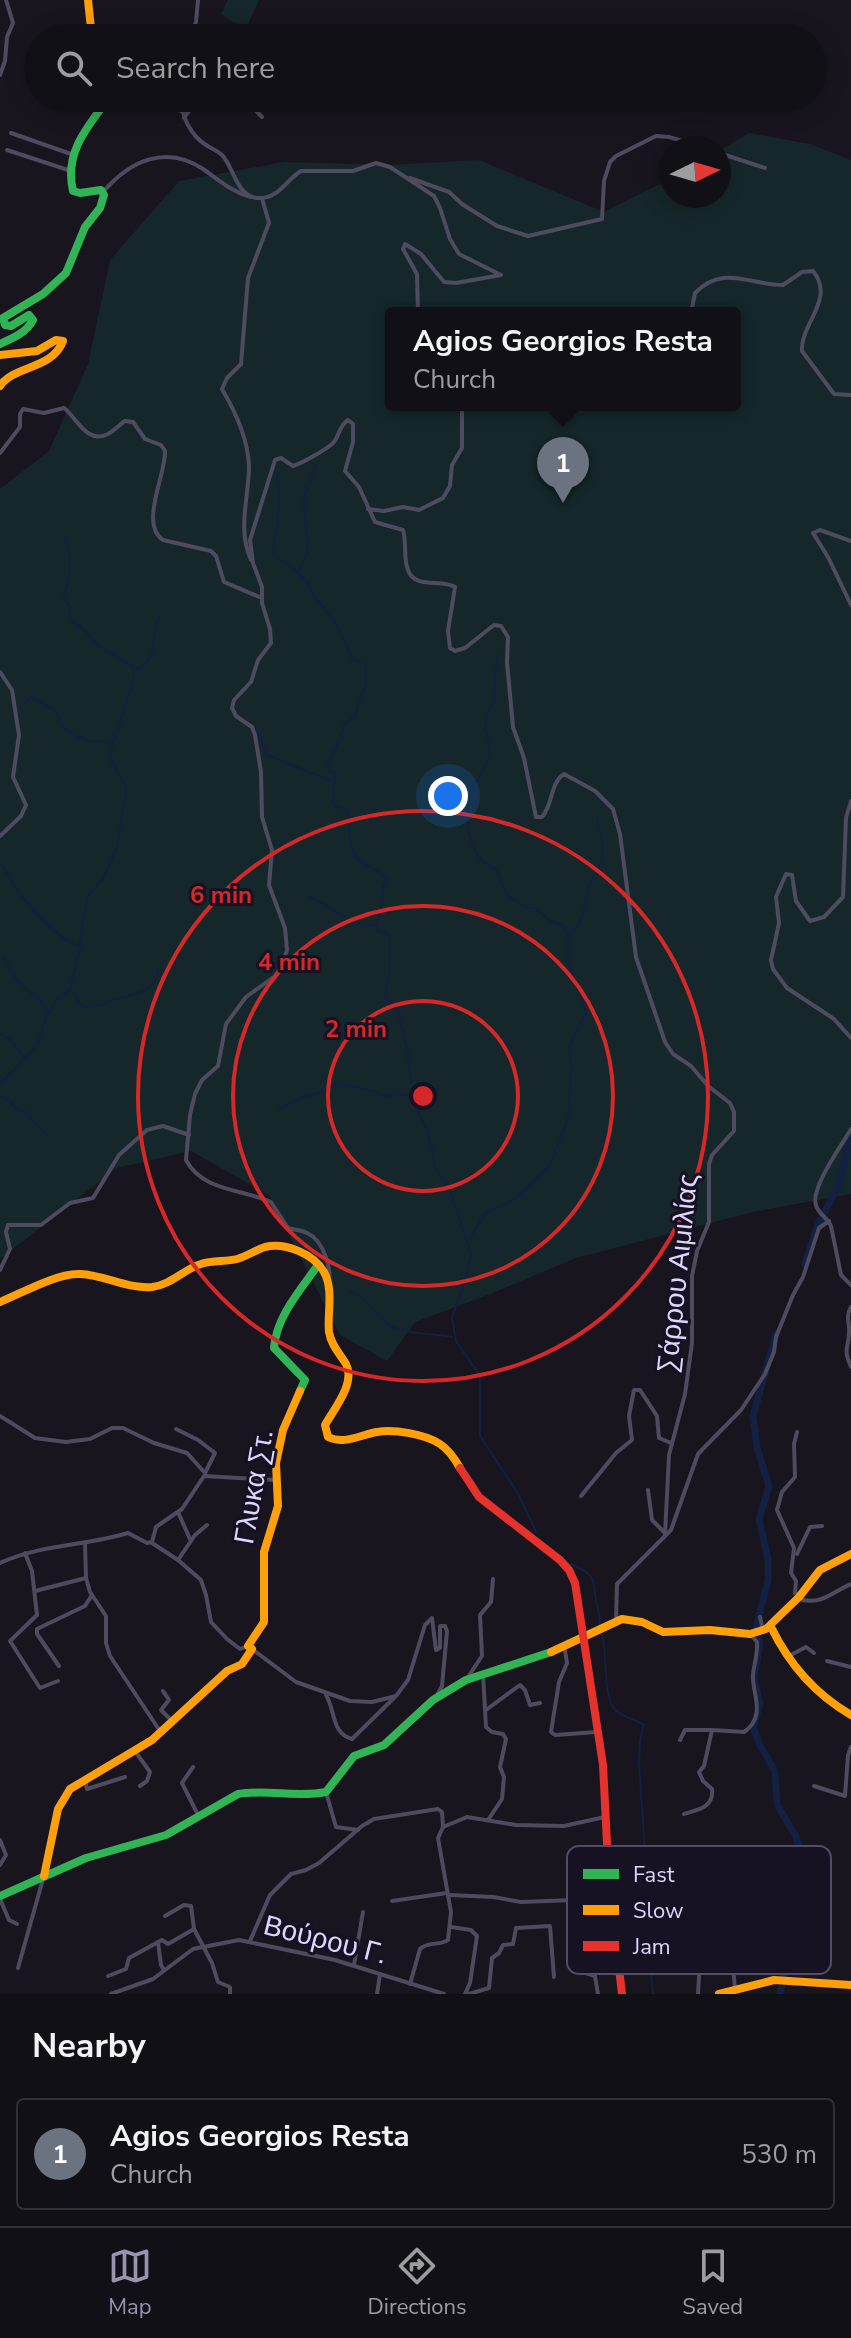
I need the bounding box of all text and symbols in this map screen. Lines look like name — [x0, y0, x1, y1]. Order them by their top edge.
search box — [24, 24, 827, 112]
icon: search — [52, 46, 96, 90]
text: Search here — [116, 48, 275, 89]
north arrow — [659, 136, 731, 208]
popup — [385, 307, 741, 411]
text: Agios Georgios Resta — [413, 321, 713, 362]
text: Church — [413, 362, 496, 397]
pin: 1 — [537, 437, 589, 503]
your location — [428, 776, 468, 816]
text: 6 min — [190, 879, 252, 911]
text: 4 min — [258, 946, 320, 978]
text: 2 min — [325, 1013, 387, 1045]
centre of rings — [409, 1082, 437, 1110]
street label: Σάρρου Αιμιλίας — [649, 1172, 707, 1374]
street label: Γλυκα Στ. — [225, 1427, 283, 1547]
legend — [567, 1846, 831, 1974]
text: Fast — [633, 1860, 675, 1890]
text: Slow — [633, 1896, 684, 1926]
street label: Βούρου Γ. — [260, 1906, 390, 1974]
text: Jam — [632, 1932, 671, 1962]
text: Nearby — [32, 2023, 146, 2069]
text: Agios Georgios Resta — [110, 2116, 410, 2157]
text: 1 — [52, 2137, 68, 2172]
text: 530 m — [741, 2137, 817, 2172]
text: Church — [110, 2157, 193, 2192]
tab: Map — [108, 2244, 152, 2322]
tab: Directions — [368, 2244, 467, 2322]
tab: Saved — [682, 2244, 743, 2322]

